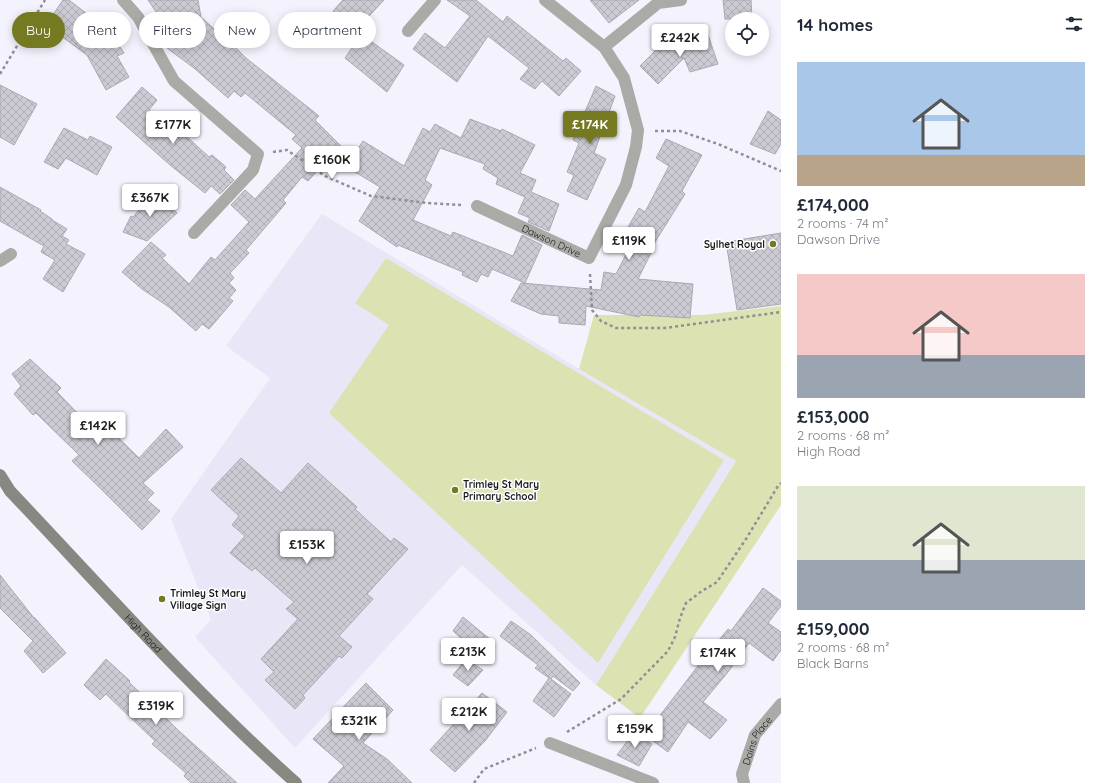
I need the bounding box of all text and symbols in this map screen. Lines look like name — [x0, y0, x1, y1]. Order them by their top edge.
chip: Buy — [12, 12, 65, 48]
chip: Rent — [73, 12, 131, 48]
chip: Filters — [139, 12, 206, 48]
chip: New — [214, 12, 270, 48]
chip: Apartment — [278, 12, 376, 48]
map controls — [725, 12, 769, 56]
button: locate — [725, 12, 769, 56]
icon: filters — [1063, 13, 1085, 35]
text: 14 homes — [797, 14, 873, 35]
pin: £242K — [652, 24, 708, 58]
text: £242K — [660, 29, 700, 45]
icon: home — [905, 88, 977, 160]
pin: £177K — [145, 111, 201, 145]
pin: £174K — [562, 111, 618, 145]
text: £177K — [155, 116, 191, 132]
text: £174K — [572, 116, 608, 132]
pin: £160K — [304, 146, 360, 180]
text: £160K — [314, 151, 350, 167]
pin: £367K — [122, 184, 178, 218]
text: £367K — [131, 189, 169, 205]
text: £174,000 — [797, 194, 869, 215]
text: 2 rooms · 74 m² — [797, 215, 888, 231]
street label: Dawson Drive — [520, 221, 583, 260]
pin: £119K — [601, 227, 657, 261]
text: Dawson Drive — [797, 231, 880, 247]
text: £119K — [612, 232, 646, 248]
place label: Sylhet Royal — [704, 238, 765, 251]
marker: Sylhet Royal — [768, 239, 778, 249]
icon: home — [905, 300, 977, 372]
text: £153,000 — [797, 406, 869, 427]
pin: £142K — [70, 412, 126, 446]
text: £142K — [80, 417, 116, 433]
text: 2 rooms · 68 m² — [797, 427, 889, 443]
text: High Road — [797, 443, 860, 459]
place label: Trimley St Mary Primary School — [463, 478, 539, 503]
marker: Trimley St Mary Primary School — [450, 485, 460, 495]
icon: home — [905, 512, 977, 584]
pin: £153K — [279, 531, 335, 565]
text: £153K — [289, 536, 325, 552]
place label: Trimley St Mary Village Sign — [170, 587, 246, 612]
marker: Trimley St Mary Village Sign — [157, 594, 167, 604]
street label: High Road — [122, 611, 165, 655]
text: £159,000 — [797, 618, 869, 639]
pin: £213K — [440, 638, 496, 672]
pin: £174K — [690, 639, 746, 673]
text: 2 rooms · 68 m² — [797, 639, 889, 655]
text: £213K — [450, 643, 486, 659]
text: £174K — [700, 644, 736, 660]
text: Black Barns — [797, 655, 869, 671]
pin: £319K — [128, 692, 184, 726]
text: £319K — [138, 697, 174, 713]
pin: £212K — [441, 698, 497, 732]
text: £212K — [451, 703, 487, 719]
pin: £321K — [331, 707, 387, 741]
text: £321K — [341, 712, 377, 728]
street label: Dains Place — [739, 713, 775, 767]
pin: £159K — [607, 715, 663, 749]
text: £159K — [617, 720, 653, 736]

